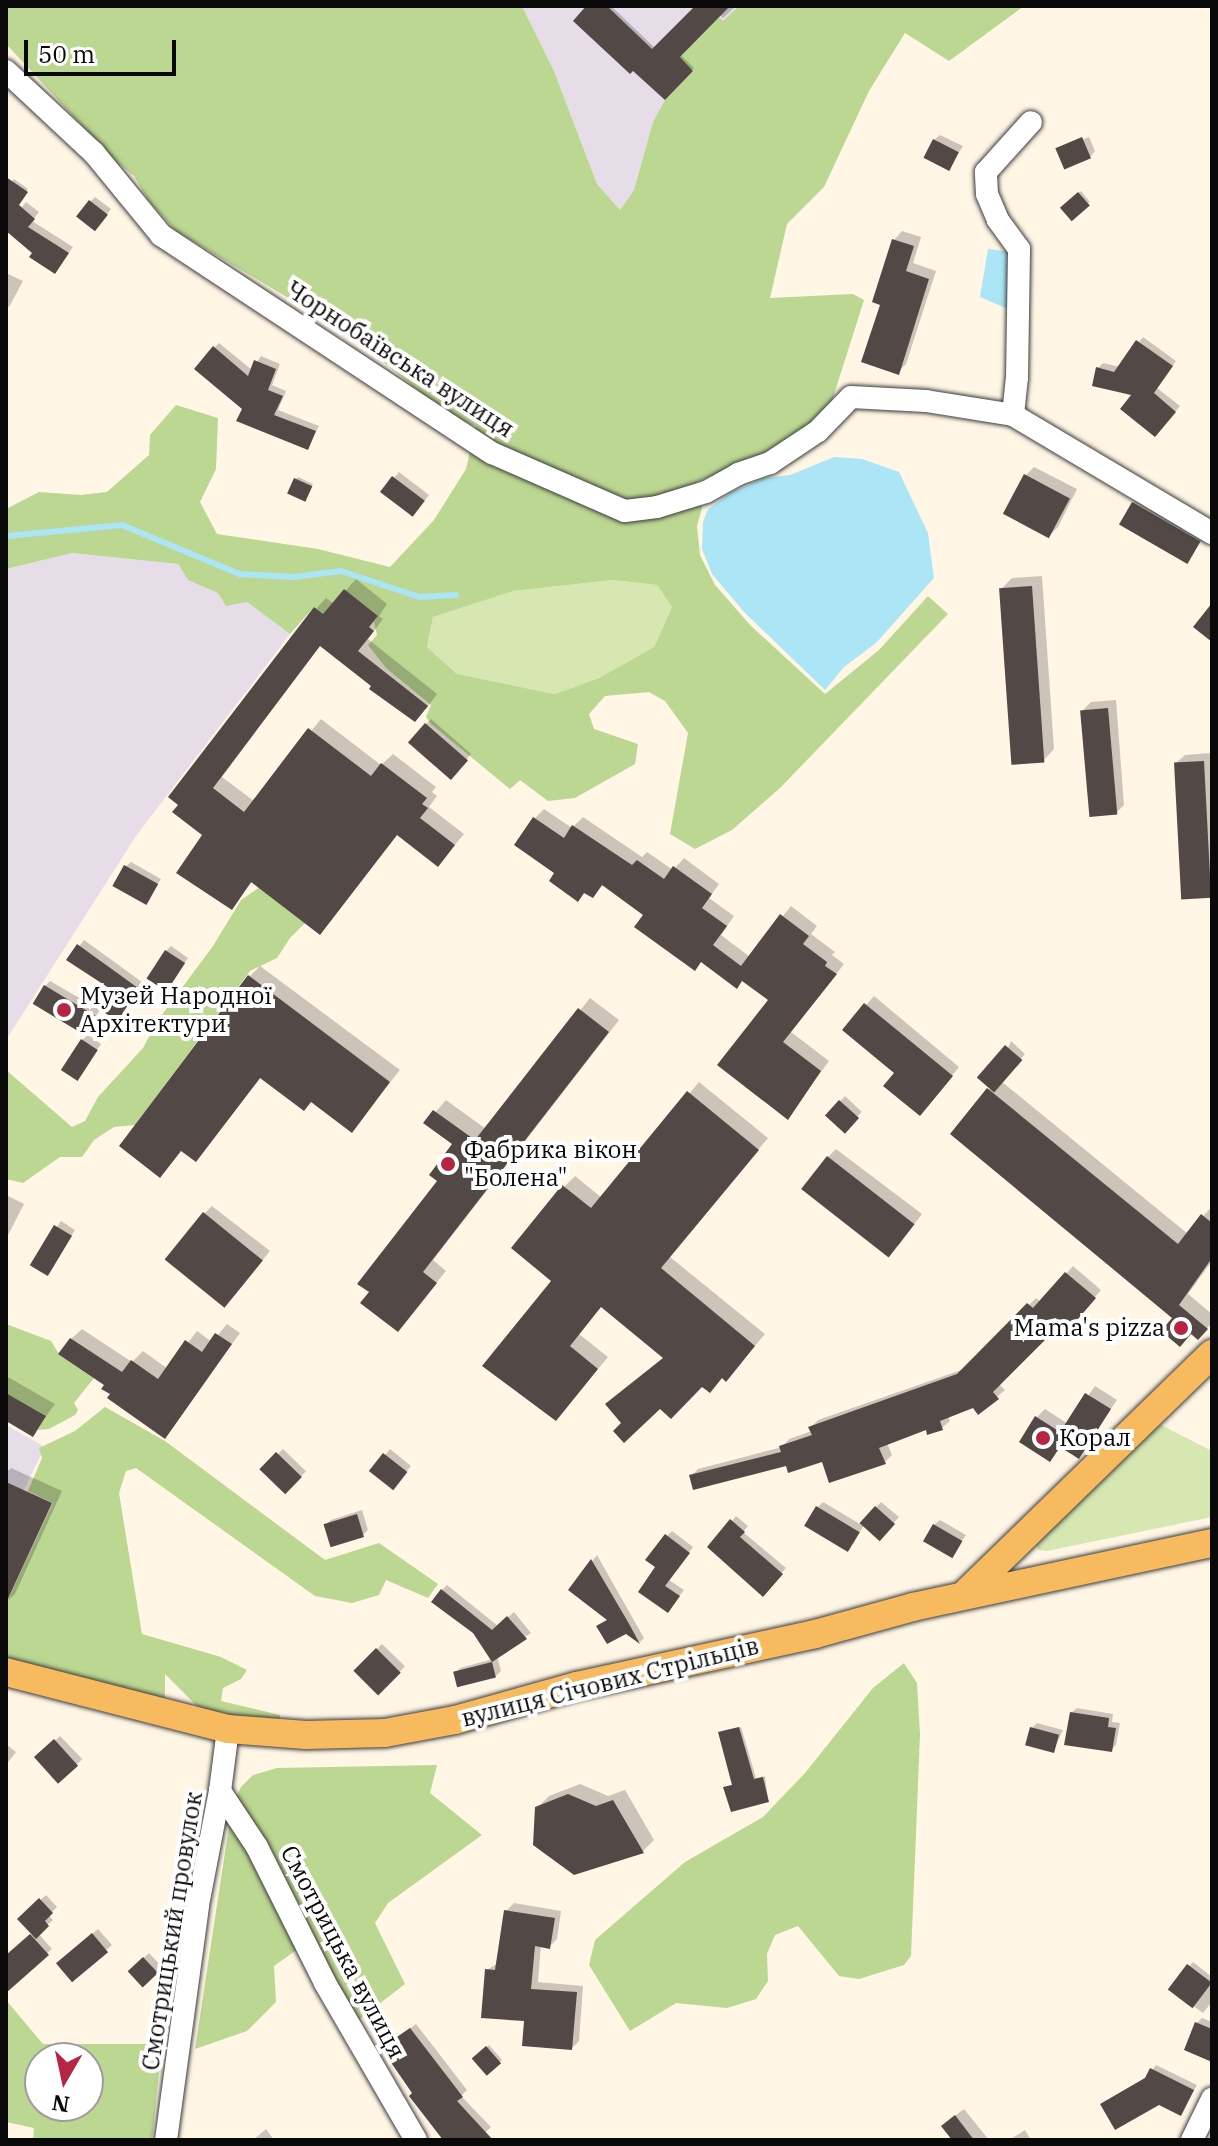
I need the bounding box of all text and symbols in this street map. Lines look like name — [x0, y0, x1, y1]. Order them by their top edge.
scale bar — [28, 24, 180, 74]
text: 50 m — [38, 38, 95, 70]
street label: Чорнобаївська вулиця — [281, 275, 519, 443]
place label: Музей Народної Архітектури — [80, 982, 272, 1038]
marker: Музей Народної Архітектури — [55, 1001, 73, 1019]
place label: Фабрика вікон "Болена" — [464, 1136, 637, 1192]
marker: Фабрика вікон "Болена" — [439, 1155, 457, 1173]
place label: Mama's pizza — [1013, 1314, 1165, 1342]
marker: Mama's pizza — [1172, 1319, 1190, 1337]
place label: Корал — [1059, 1424, 1131, 1452]
marker: Корал — [1034, 1429, 1052, 1447]
street label: вулиця Січових Стрільців — [458, 1631, 762, 1733]
street label: Смотрицький провулок — [136, 1790, 208, 2072]
street label: Смотрицька вулиця — [275, 1841, 411, 2063]
north arrow — [24, 2042, 104, 2122]
text: N — [50, 2089, 71, 2120]

